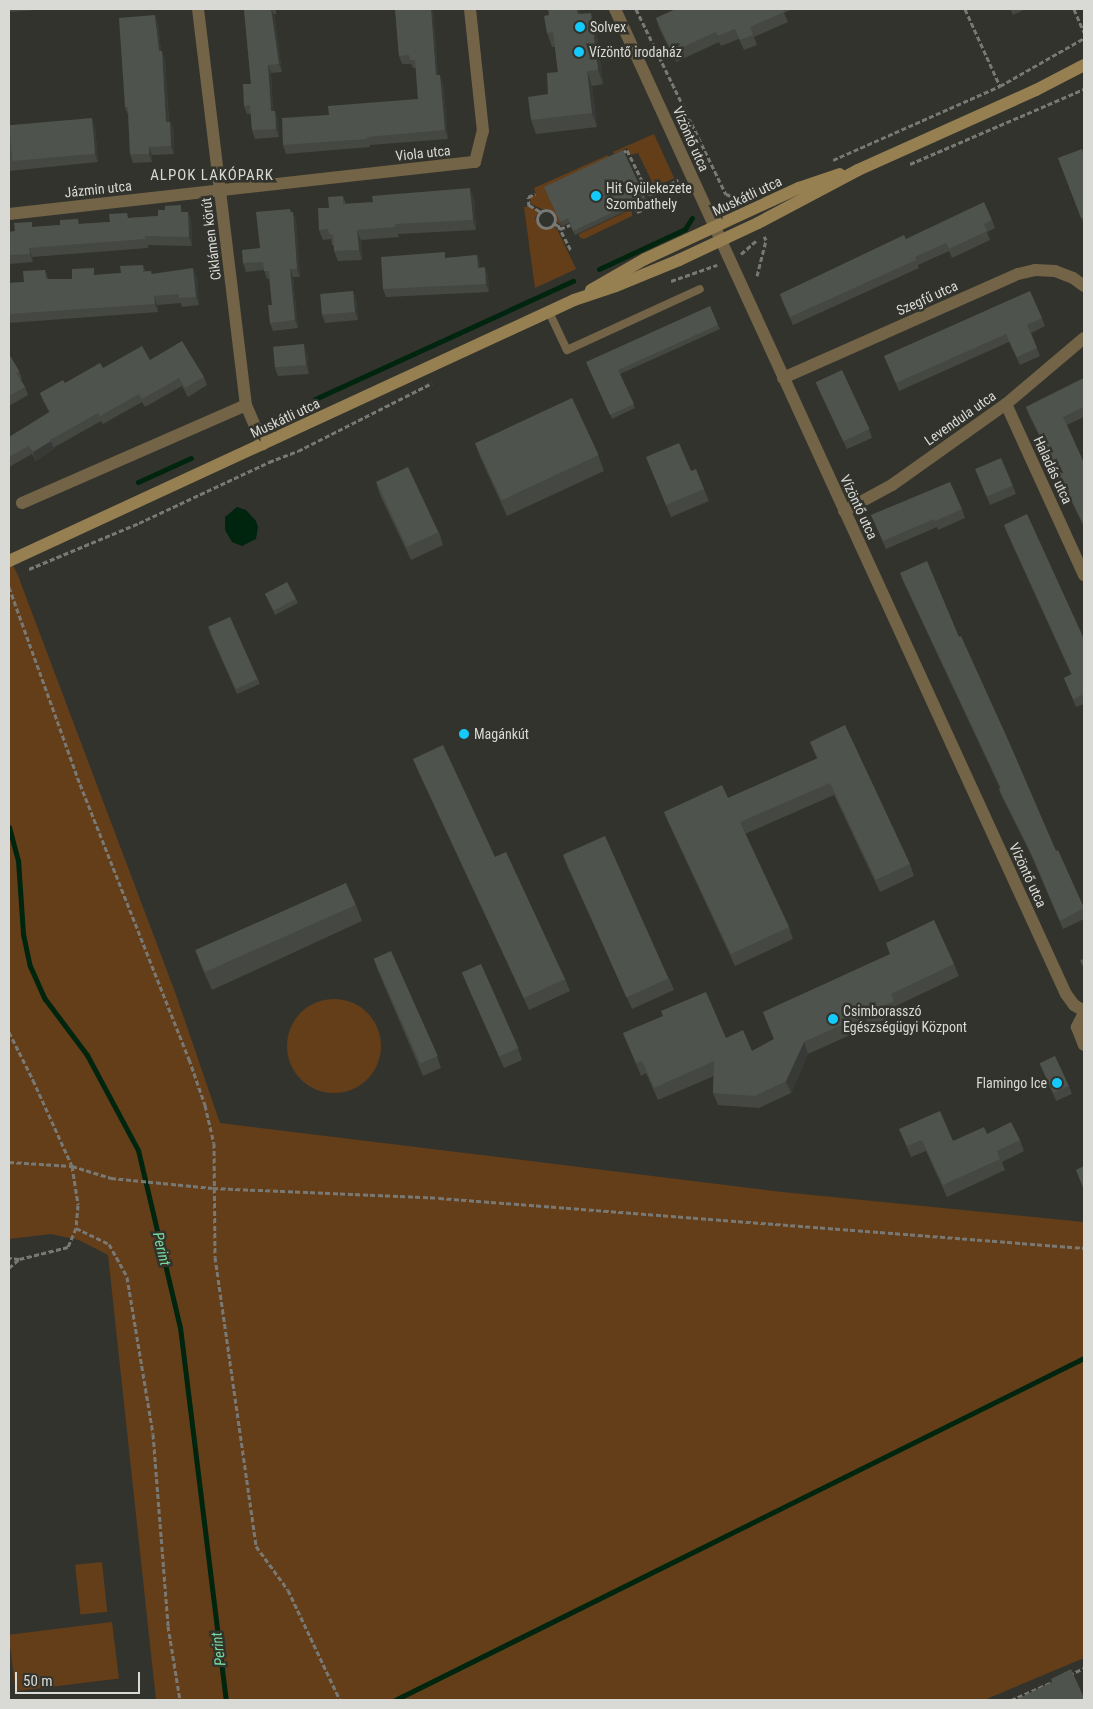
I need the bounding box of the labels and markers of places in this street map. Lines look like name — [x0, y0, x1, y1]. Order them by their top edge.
place label: Solvex — [590, 19, 626, 35]
marker: Solvex — [574, 21, 586, 33]
place label: Vízöntő irodaház — [589, 44, 682, 60]
marker: Vízöntő irodaház — [573, 46, 585, 58]
place label: Hit Gyülekezete Szombathely — [606, 180, 692, 212]
marker: Hit Gyülekezete Szombathely — [590, 190, 602, 202]
place label: Magánkút — [474, 726, 529, 742]
marker: Magánkút — [458, 728, 470, 740]
place label: Csimborasszó Egészségügyi Központ — [843, 1003, 967, 1036]
marker: Csimborasszó Egészségügyi Központ — [827, 1013, 839, 1025]
place label: Flamingo Ice — [976, 1075, 1047, 1091]
marker: Flamingo Ice — [1051, 1077, 1063, 1089]

